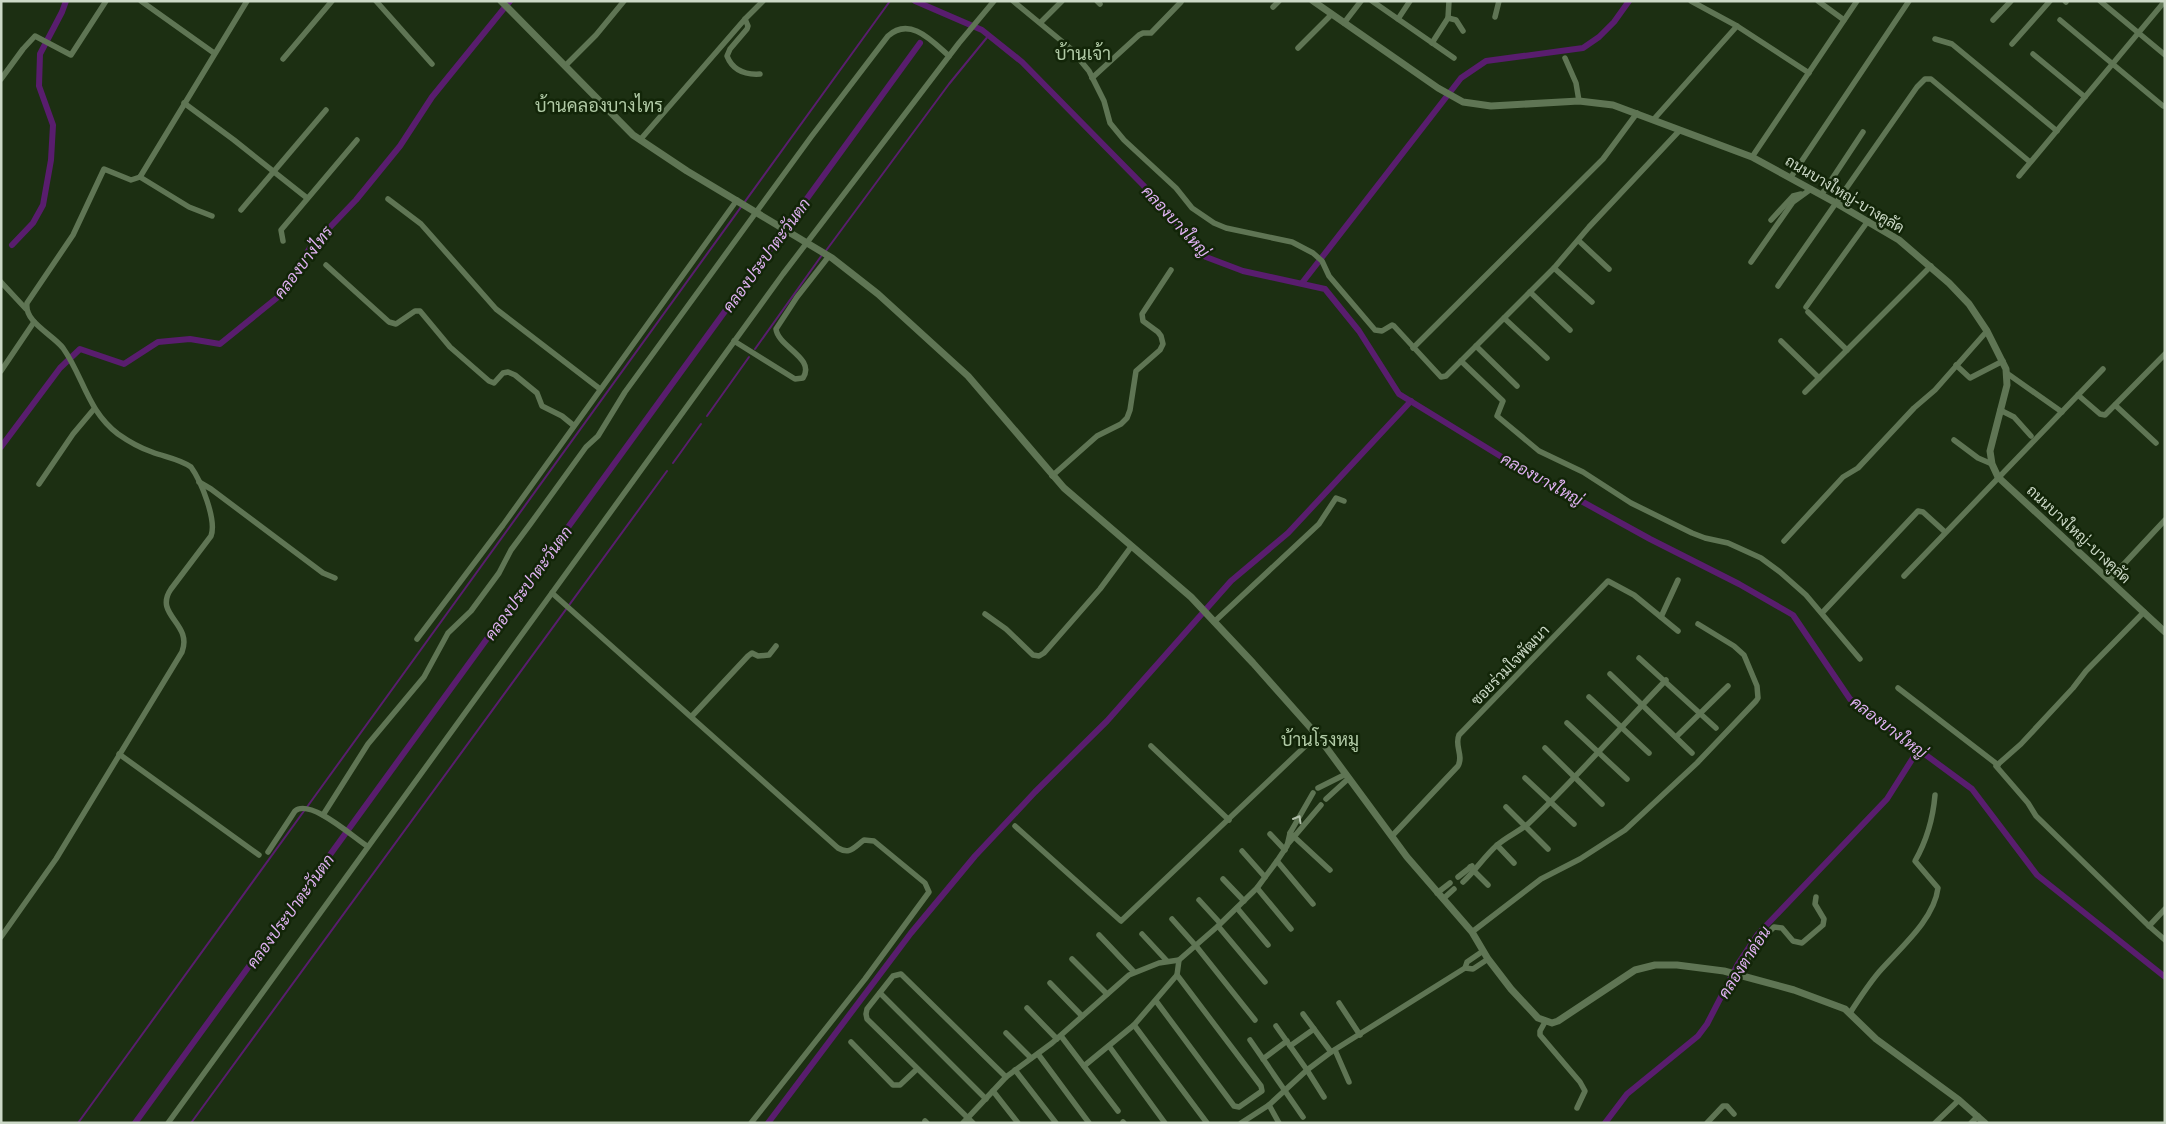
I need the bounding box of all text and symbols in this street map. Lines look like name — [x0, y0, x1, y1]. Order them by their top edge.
district label: บ้านเจ้า — [1055, 42, 1111, 65]
district label: บ้านคลองบางไทร — [535, 93, 663, 117]
street label: ถนนบางใหญ่-บางคูลัด — [1781, 151, 1908, 238]
water label: คลองบางใหญ่ — [1138, 180, 1216, 262]
water label: คลองประปาตะวันตก — [718, 194, 814, 316]
water label: คลองบางไทร — [269, 220, 337, 302]
water label: คลองบางใหญ่ — [1498, 447, 1588, 510]
street label: ถนนบางใหญ่-บางคูลัด — [2022, 481, 2135, 588]
water label: คลองประปาตะวันตก — [480, 522, 576, 644]
street label: ซอยร่วมใจพัฒนา — [1467, 621, 1553, 709]
water label: คลองบางใหญ่ — [1847, 691, 1933, 763]
district label: บ้านโรงหมู — [1281, 727, 1359, 753]
one-way arrow — [1292, 815, 1302, 824]
water label: คลองประปาตะวันตก — [242, 850, 338, 972]
water label: คลองตาด่อน — [1713, 922, 1775, 1002]

